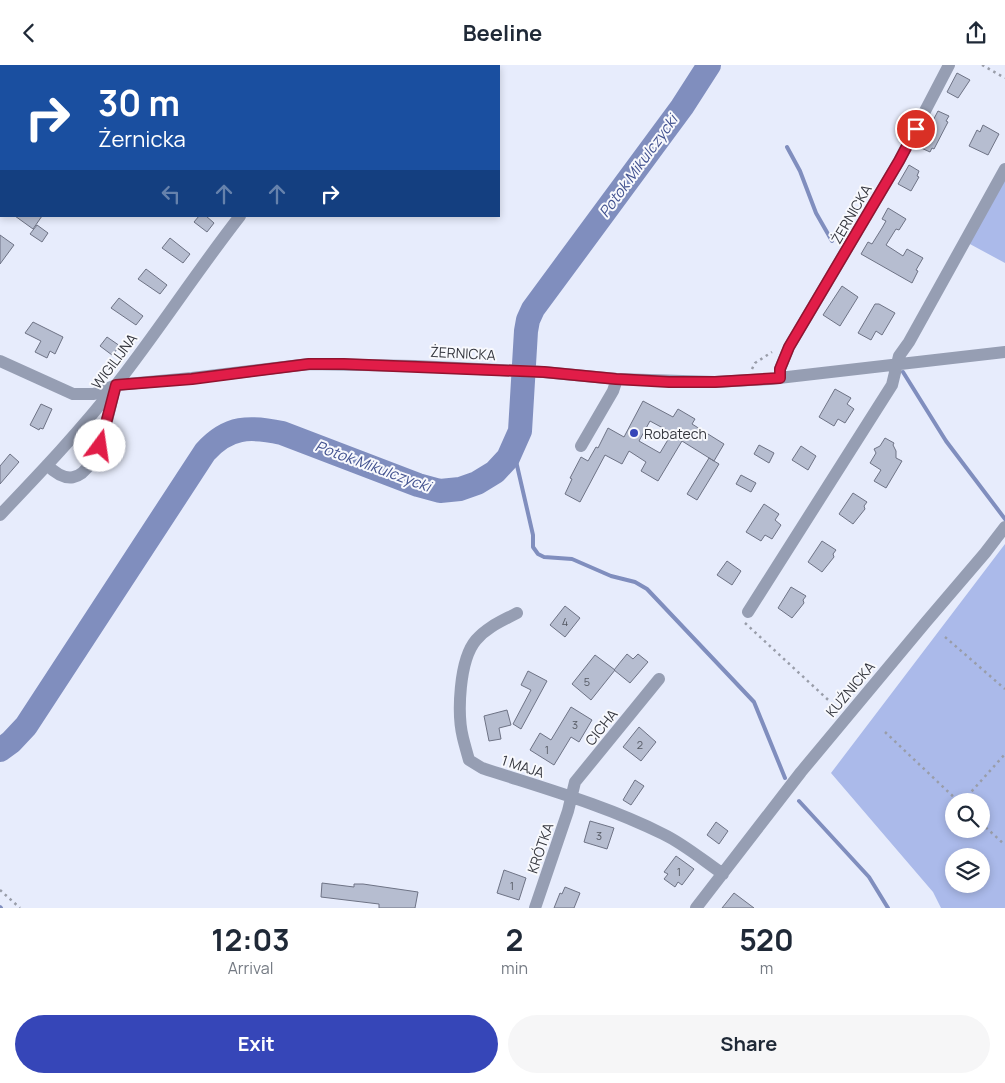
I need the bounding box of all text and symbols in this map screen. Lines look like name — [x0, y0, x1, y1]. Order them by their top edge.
text: Beeline — [463, 18, 542, 48]
icon: back — [15, 19, 43, 47]
icon: share — [962, 19, 990, 47]
text: 30 m — [98, 79, 180, 127]
icon: right — [15, 85, 80, 150]
pin — [895, 108, 937, 150]
water label: Potok Mikulczycki — [594, 109, 684, 221]
icon: arrive — [902, 115, 930, 143]
text: Żernicka — [98, 124, 186, 154]
icon: left — [157, 180, 185, 208]
icon: ahead — [210, 180, 238, 208]
icon: ahead — [263, 180, 291, 208]
icon: right — [316, 180, 344, 208]
street label: ŻERNICKA — [826, 181, 876, 247]
street label: WIGILIJNA — [87, 329, 141, 393]
street label: ŻERNICKA — [430, 342, 496, 364]
position arrow — [73, 419, 125, 471]
place label: Robatech — [644, 424, 707, 443]
marker: Robatech — [628, 427, 640, 439]
water label: Potok Mikulczycki — [312, 435, 436, 498]
house number: 4 — [562, 614, 568, 629]
street label: KUŹNICKA — [821, 657, 879, 721]
house number: 5 — [584, 674, 590, 689]
street label: CICHA — [580, 705, 622, 749]
house number: 3 — [572, 717, 578, 732]
house number: 2 — [637, 737, 643, 752]
house number: 1 — [545, 742, 549, 757]
street label: 1 MAJA — [499, 750, 547, 782]
map controls — [945, 793, 990, 893]
button: search — [945, 793, 990, 838]
street label: KRÓTKA — [522, 820, 558, 876]
house number: 3 — [596, 828, 602, 843]
button: layers — [945, 848, 990, 893]
house number: 1 — [677, 864, 681, 879]
house number: 1 — [510, 878, 514, 893]
text: 12:03 — [211, 919, 290, 960]
text: 2 — [506, 919, 523, 960]
text: 520 — [739, 919, 794, 960]
text: Arrival — [228, 957, 273, 979]
text: min — [501, 957, 528, 979]
text: m — [760, 957, 773, 979]
button: Exit — [15, 1015, 498, 1073]
button: Share — [508, 1015, 990, 1073]

